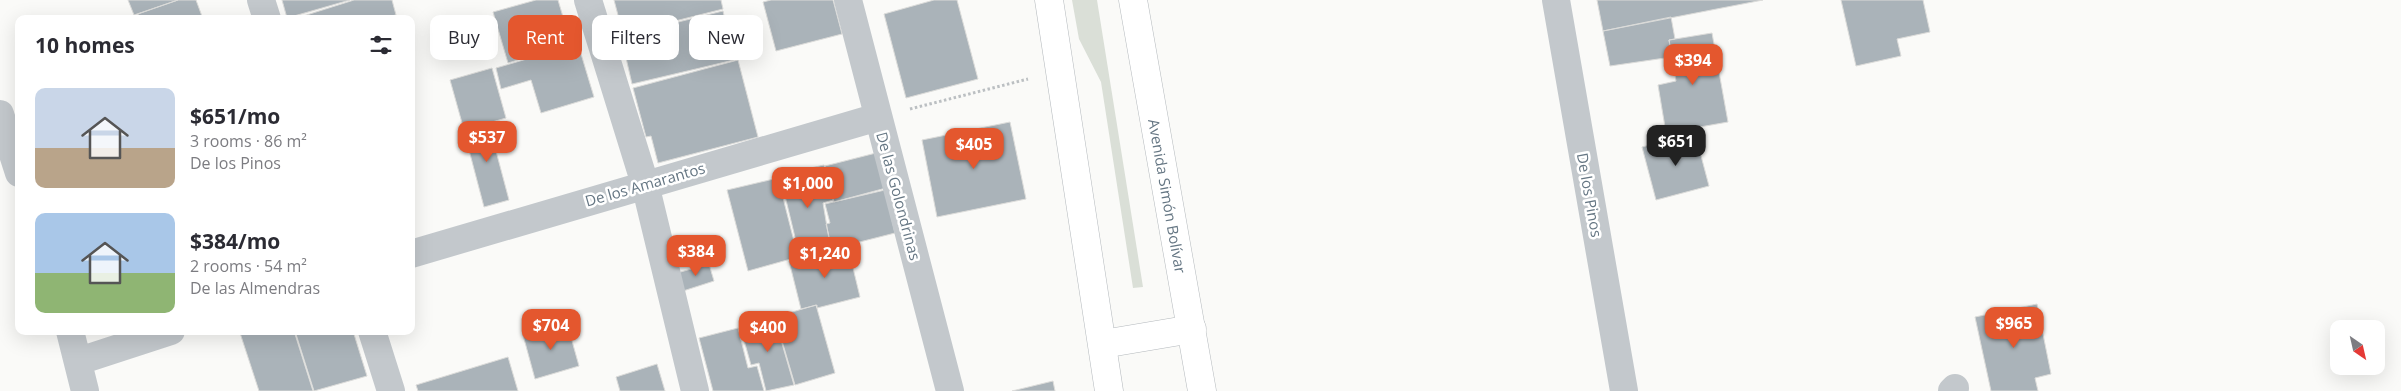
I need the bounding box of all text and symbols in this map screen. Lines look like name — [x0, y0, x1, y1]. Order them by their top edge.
chip: Buy — [430, 15, 498, 60]
chip: Rent — [508, 15, 582, 60]
chip: Filters — [592, 15, 679, 60]
chip: New — [689, 15, 763, 60]
text: 10 homes — [35, 31, 135, 59]
icon: filters — [367, 31, 395, 59]
pin: $394 — [1663, 44, 1723, 86]
text: $394 — [1675, 49, 1711, 71]
text: $651/mo — [190, 102, 280, 130]
icon: home — [75, 108, 135, 168]
street label: Avenida Simón Bolívar — [1144, 117, 1191, 275]
pin: $537 — [457, 120, 517, 163]
pin: $651 — [1646, 124, 1706, 167]
text: $537 — [469, 126, 505, 148]
pin: $405 — [944, 128, 1004, 170]
text: 3 rooms · 86 m² — [190, 130, 307, 152]
street label: De las Golondrinas — [872, 130, 926, 262]
text: $651 — [1658, 130, 1694, 152]
text: $405 — [956, 133, 992, 155]
street label: De los Pinos — [1573, 151, 1607, 239]
text: De los Pinos — [190, 152, 281, 174]
street label: De los Amarantos — [583, 157, 707, 211]
pin: $1,000 — [767, 166, 849, 209]
text: $1,000 — [783, 172, 833, 194]
text: $384/mo — [190, 227, 280, 255]
icon: home — [75, 233, 135, 293]
pin: $384 — [666, 234, 726, 277]
pin: $1,240 — [784, 236, 866, 279]
text: $384 — [678, 240, 714, 262]
text: $1,240 — [800, 242, 850, 264]
text: 2 rooms · 54 m² — [190, 255, 307, 277]
text: De las Almendras — [190, 277, 320, 299]
pin: $965 — [1984, 306, 2044, 349]
pin: $704 — [521, 308, 581, 351]
pin: $400 — [738, 310, 798, 353]
text: $965 — [1996, 312, 2032, 334]
text: $704 — [533, 314, 569, 336]
text: $400 — [750, 316, 786, 338]
north arrow — [2330, 320, 2385, 375]
map controls — [2330, 320, 2385, 375]

